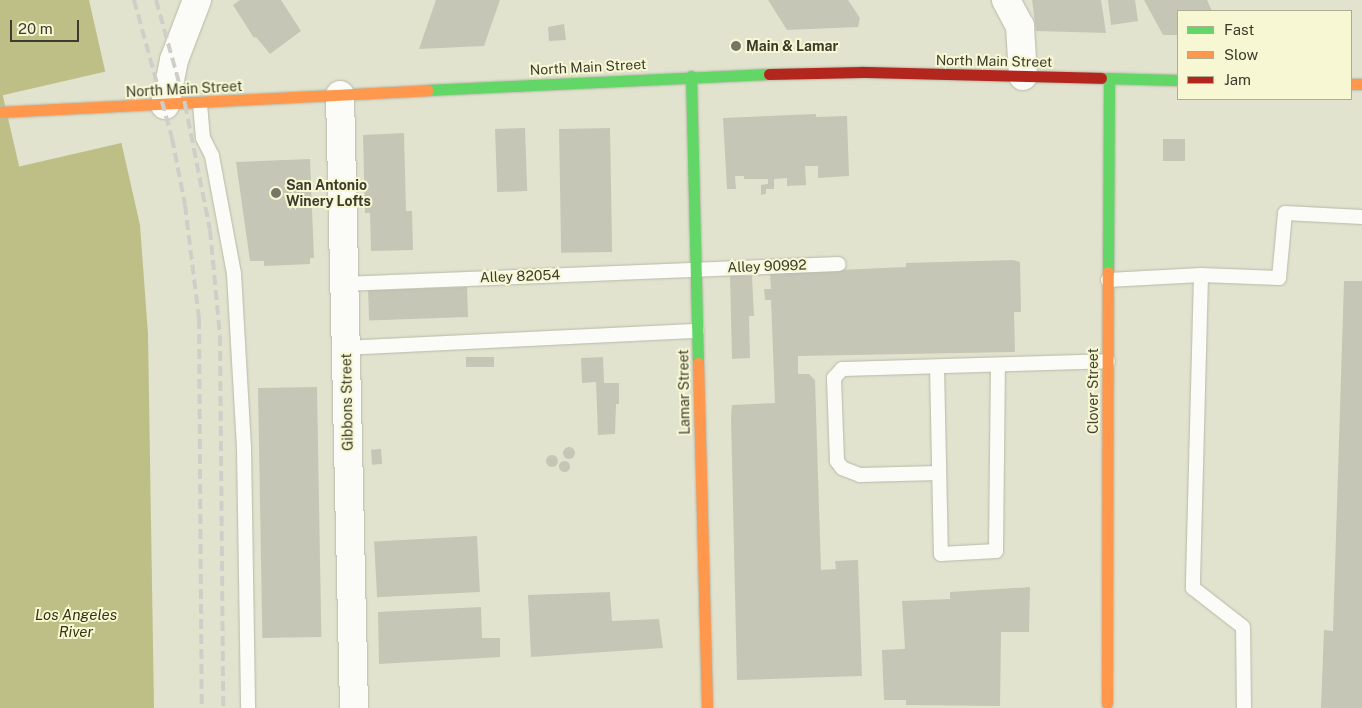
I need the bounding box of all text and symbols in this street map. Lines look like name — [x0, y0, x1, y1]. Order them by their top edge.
scale bar — [12, 10, 81, 42]
legend — [1177, 10, 1352, 100]
text: 20 m — [18, 20, 53, 37]
text: Fast — [1224, 21, 1254, 38]
place label: Main & Lamar — [746, 38, 838, 54]
marker: Main & Lamar — [730, 40, 742, 52]
text: Slow — [1224, 46, 1258, 63]
street label: North Main Street — [936, 52, 1052, 70]
street label: North Main Street — [529, 56, 647, 78]
text: Jam — [1224, 71, 1251, 88]
street label: North Main Street — [125, 78, 243, 100]
place label: San Antonio Winery Lofts — [286, 177, 371, 210]
marker: San Antonio Winery Lofts — [270, 187, 282, 199]
street label: Alley 90992 — [727, 256, 807, 276]
street label: Alley 82054 — [480, 266, 560, 286]
street label: Clover Street — [1085, 348, 1101, 434]
street label: Lamar Street — [675, 349, 693, 435]
street label: Gibbons Street — [338, 353, 356, 451]
water label: Los Angeles River — [35, 605, 117, 640]

